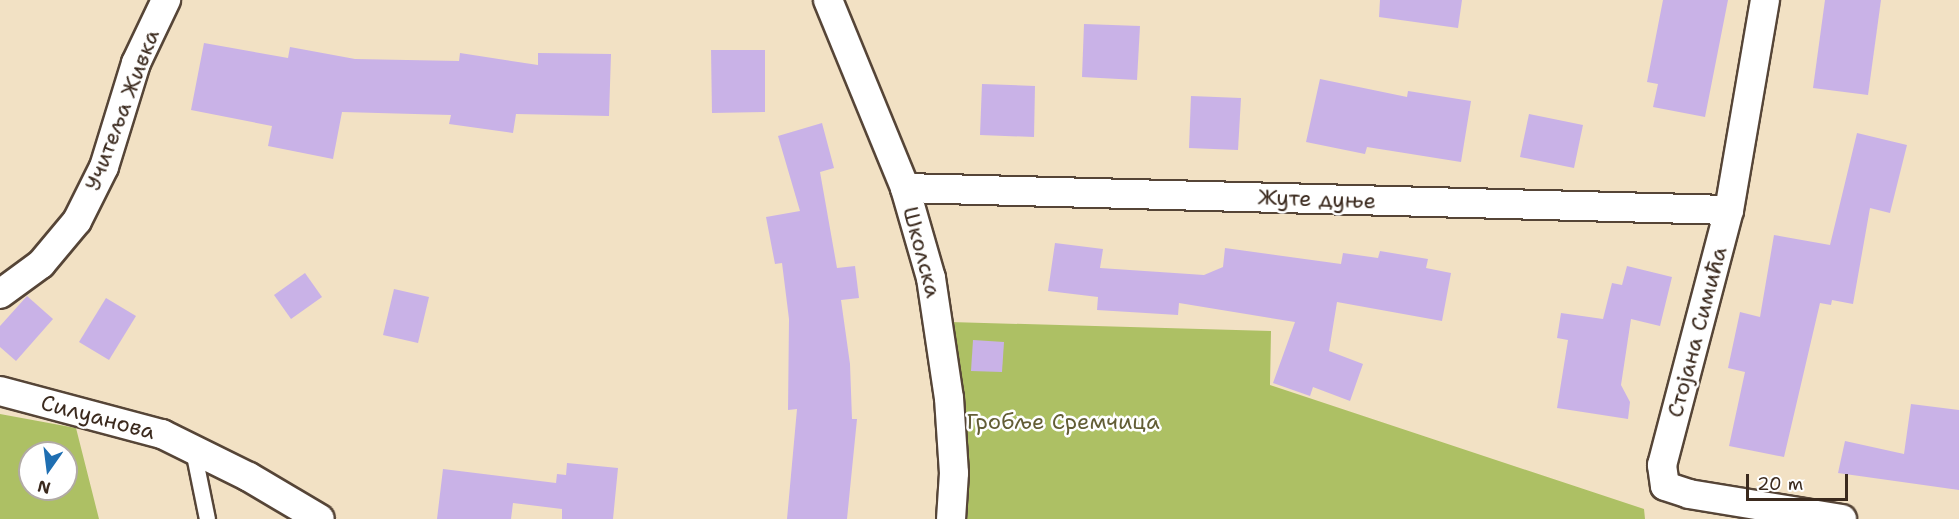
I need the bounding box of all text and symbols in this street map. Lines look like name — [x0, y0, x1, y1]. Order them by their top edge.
street label: Учитеља Живка — [79, 26, 165, 194]
street label: Жуте дуње — [1257, 184, 1377, 214]
street label: Школска — [897, 204, 947, 300]
street label: Стојана Симића — [1661, 244, 1733, 420]
street label: Силуанова — [38, 389, 158, 445]
park label: Гробље Сремчица — [966, 409, 1160, 435]
north arrow — [18, 441, 78, 501]
scale bar — [1749, 462, 1851, 500]
text: 20 m — [1757, 472, 1803, 496]
text: N — [35, 475, 53, 499]

